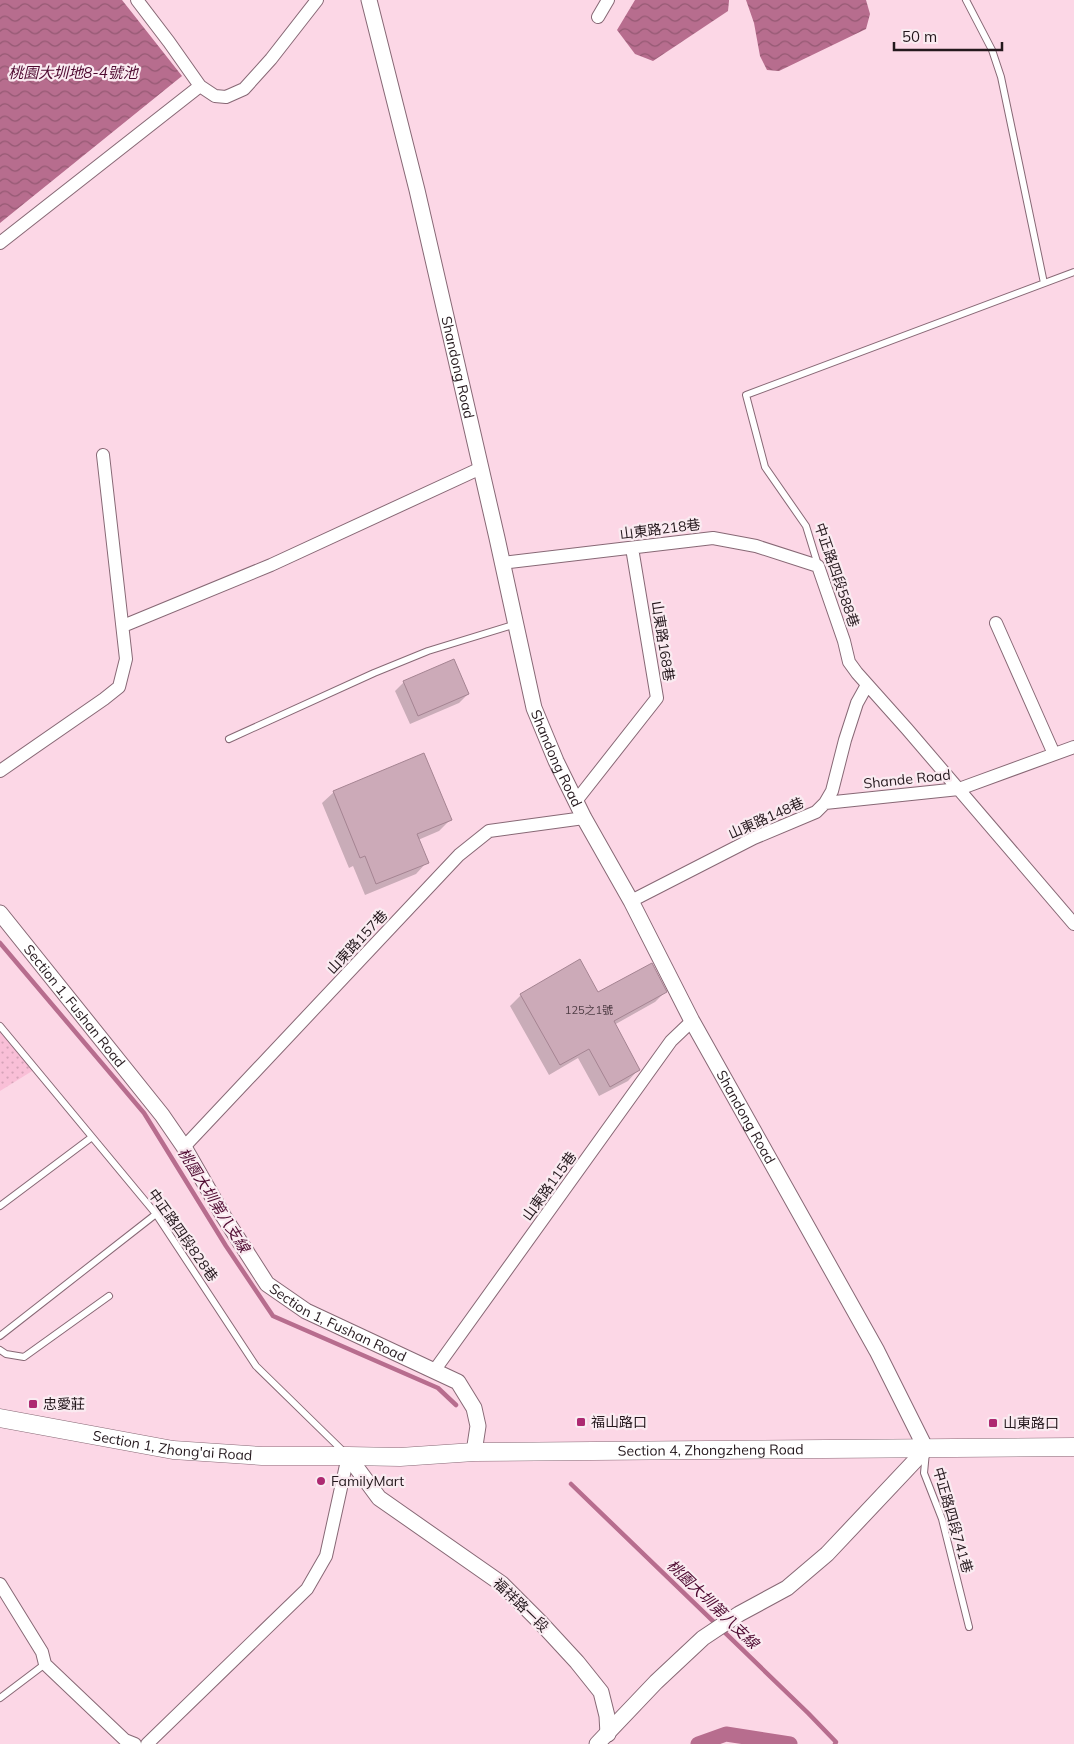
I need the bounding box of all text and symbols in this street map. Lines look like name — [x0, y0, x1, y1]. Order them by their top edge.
scale bar — [894, 20, 1002, 52]
text: 50 m — [902, 27, 937, 46]
water label: 桃園大圳地8-4號池 — [8, 63, 140, 82]
street label: Shandong Road — [437, 314, 478, 420]
street label: 山東路218巷 — [619, 515, 701, 543]
street label: 中正路四段588巷 — [811, 520, 863, 630]
street label: 山東路168巷 — [648, 599, 678, 683]
street label: Shandong Road — [527, 707, 586, 810]
street label: Shande Road — [863, 765, 951, 793]
street label: 山東路148巷 — [725, 793, 807, 843]
street label: 山東路157巷 — [323, 906, 391, 978]
street label: Section 1, Fushan Road — [20, 941, 129, 1071]
house number: 125之1號 — [565, 1003, 613, 1017]
street label: Shandong Road — [712, 1067, 779, 1167]
water label: 桃園大圳第八支線 — [174, 1144, 255, 1258]
street label: 山東路115巷 — [518, 1148, 580, 1224]
street label: 中正路四段828巷 — [144, 1185, 222, 1285]
street label: Section 1, Fushan Road — [266, 1279, 409, 1366]
place label: 忠愛莊 — [43, 1395, 85, 1413]
marker: 忠愛莊 — [27, 1398, 39, 1410]
place label: 福山路口 — [591, 1413, 647, 1431]
place label: 山東路口 — [1003, 1414, 1059, 1432]
marker: 福山路口 — [575, 1416, 587, 1428]
marker: 山東路口 — [987, 1417, 999, 1429]
street label: Section 1, Zhong'ai Road — [91, 1426, 253, 1464]
street label: Section 4, Zhongzheng Road — [618, 1440, 804, 1460]
street label: 中正路四段741巷 — [929, 1465, 977, 1575]
place label: FamilyMart — [331, 1472, 404, 1490]
marker: FamilyMart — [315, 1475, 327, 1487]
water label: 桃園大圳第八支線 — [663, 1555, 764, 1654]
street label: 福祥路一段 — [490, 1574, 552, 1636]

